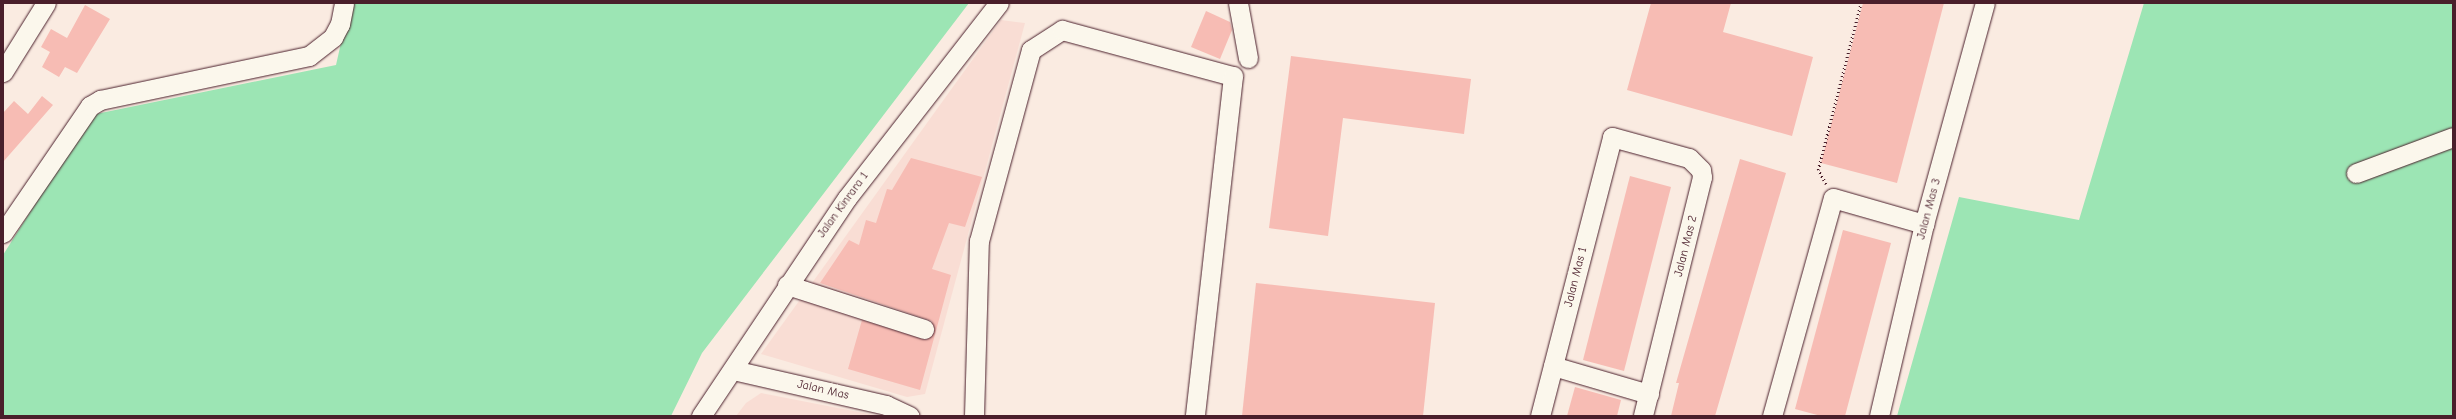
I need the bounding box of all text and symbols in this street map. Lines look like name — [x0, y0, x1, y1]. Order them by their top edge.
street label: Jalan Kinrara 1 — [814, 169, 872, 241]
street label: Jalan Mas 3 — [1914, 177, 1944, 241]
street label: Jalan Mas 2 — [1671, 214, 1701, 278]
street label: Jalan Mas 1 — [1562, 246, 1590, 308]
street label: Jalan Mas — [796, 377, 850, 403]

